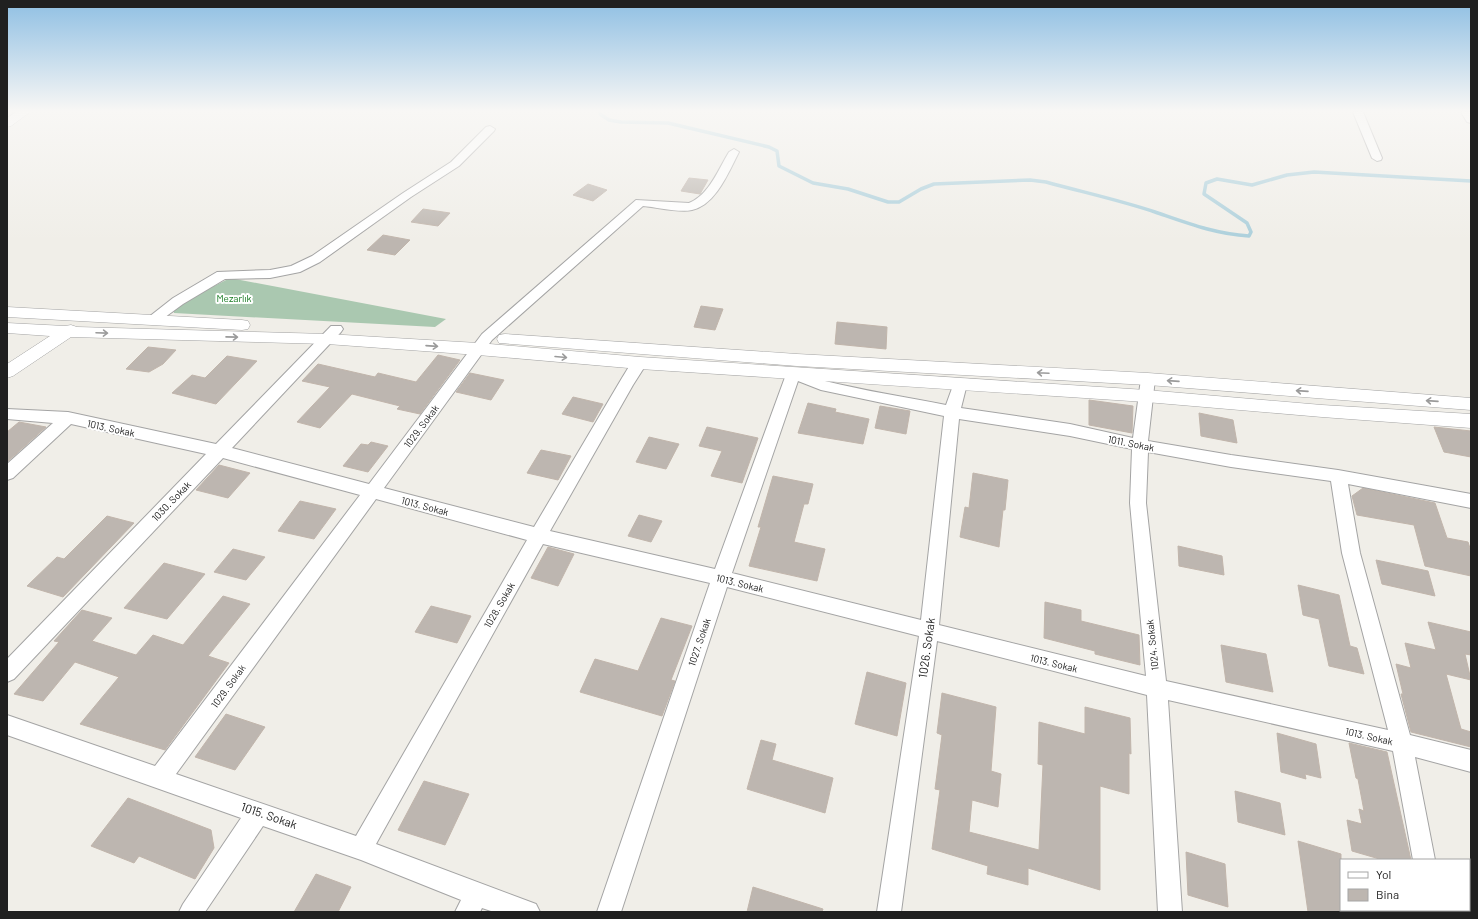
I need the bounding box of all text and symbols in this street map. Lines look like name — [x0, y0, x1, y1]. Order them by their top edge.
park label: Mezarlık — [216, 292, 252, 304]
one-way arrow — [95, 329, 108, 337]
one-way arrow — [225, 333, 238, 341]
one-way arrow — [425, 343, 438, 350]
one-way arrow — [554, 353, 567, 360]
one-way arrow — [1037, 370, 1050, 377]
one-way arrow — [1167, 378, 1180, 385]
one-way arrow — [1296, 387, 1309, 395]
one-way arrow — [1426, 397, 1439, 404]
street label: 1029. Sokak — [401, 402, 441, 450]
street label: 1013. Sokak — [86, 417, 136, 439]
street label: 1011. Sokak — [1107, 433, 1155, 453]
street label: 1030. Sokak — [149, 478, 193, 524]
street label: 1013. Sokak — [400, 494, 450, 518]
street label: 1013. Sokak — [715, 571, 765, 595]
street label: 1028. Sokak — [481, 580, 517, 630]
street label: 1027. Sokak — [685, 616, 713, 668]
street label: 1026. Sokak — [915, 617, 937, 679]
street label: 1024. Sokak — [1143, 619, 1161, 671]
street label: 1013. Sokak — [1029, 651, 1079, 675]
street label: 1029. Sokak — [208, 662, 248, 710]
street label: 1013. Sokak — [1344, 725, 1394, 747]
street label: 1015. Sokak — [239, 799, 299, 831]
legend — [1340, 859, 1470, 911]
text: Yol — [1376, 867, 1391, 881]
text: Bina — [1376, 887, 1399, 901]

